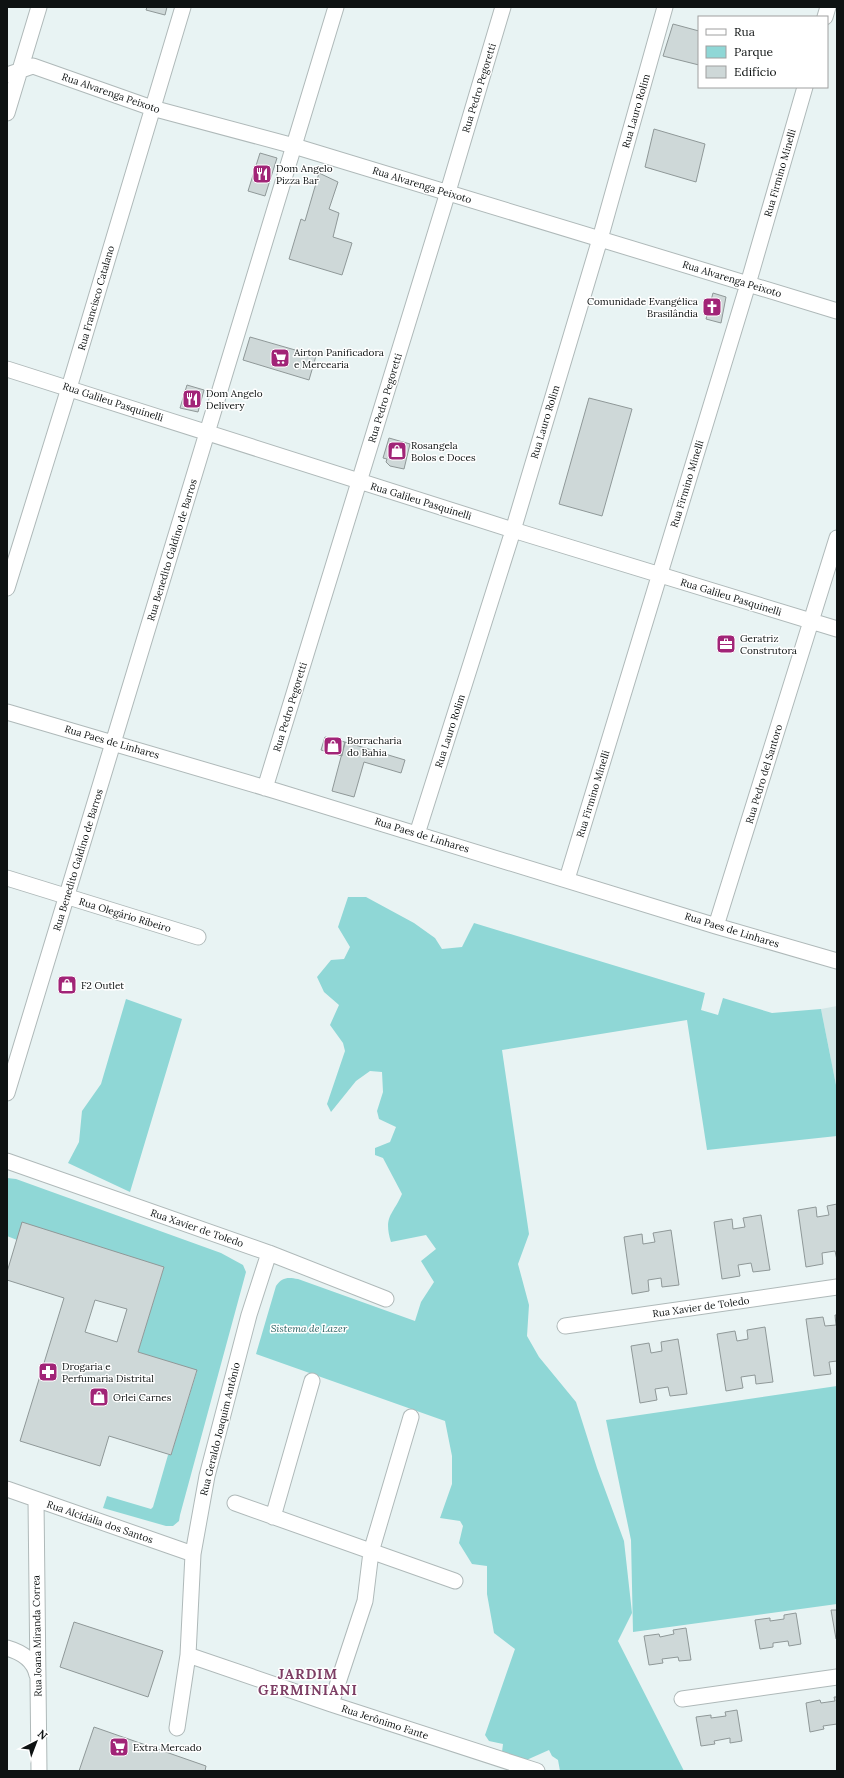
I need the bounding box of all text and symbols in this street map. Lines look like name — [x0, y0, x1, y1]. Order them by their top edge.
legend — [698, 16, 828, 88]
text: Rua — [734, 24, 755, 39]
street label: Rua Pedro Pegoretti — [459, 41, 499, 134]
text: Parque — [734, 44, 774, 59]
text: Edifício — [734, 64, 777, 79]
street label: Rua Alvarenga Peixoto — [60, 70, 162, 116]
street label: Rua Lauro Rolim — [619, 72, 653, 150]
street label: Rua Firmino Minelli — [761, 127, 799, 218]
place label: Dom Angelo Pizza Bar — [276, 162, 333, 187]
restaurant icon: Dom Angelo Pizza Bar — [251, 163, 273, 185]
street label: Rua Alvarenga Peixoto — [371, 164, 473, 206]
street label: Rua Francisco Catalano — [75, 244, 117, 352]
street label: Rua Alvarenga Peixoto — [681, 258, 783, 300]
place label: Comunidade Evangélica Brasilândia — [587, 295, 698, 320]
church icon: Comunidade Evangélica Brasilândia — [701, 296, 723, 318]
place label: Airton Panificadora e Mercearia — [293, 346, 384, 371]
supermarket icon: Airton Panificadora e Mercearia — [269, 347, 291, 369]
street label: Rua Pedro Pegoretti — [365, 351, 405, 444]
street label: Rua Galileu Pasquinelli — [61, 380, 165, 424]
street label: Rua Lauro Rolim — [528, 384, 562, 460]
place label: Dom Angelo Delivery — [206, 387, 263, 412]
restaurant icon: Dom Angelo Delivery — [181, 388, 203, 410]
place label: Rosangela Bolos e Doces — [411, 439, 476, 464]
street label: Rua Firmino Minelli — [668, 439, 707, 529]
shop icon: Rosangela Bolos e Doces — [386, 440, 408, 462]
street label: Rua Benedito Galdino de Barros — [144, 477, 200, 623]
street label: Rua Galileu Pasquinelli — [369, 479, 473, 523]
street label: Rua Galileu Pasquinelli — [679, 575, 783, 619]
place label: Geratriz Construtora — [740, 632, 797, 657]
office icon: Geratriz Construtora — [715, 633, 737, 655]
street label: Rua Pedro Pegoretti — [270, 660, 310, 753]
street label: Rua Lauro Rolim — [432, 693, 468, 769]
street label: Rua Paes de Linhares — [63, 722, 161, 762]
street label: Rua Pedro del Santoro — [743, 722, 785, 825]
place label: Borracharia do Bahia — [347, 734, 402, 759]
shop icon: Borracharia do Bahia — [322, 735, 344, 757]
street label: Rua Firmino Minelli — [574, 749, 613, 839]
street label: Rua Benedito Galdino de Barros — [50, 787, 106, 933]
street label: Rua Paes de Linhares — [373, 814, 471, 856]
street label: Rua Olegário Ribeiro — [77, 895, 173, 935]
street label: Rua Paes de Linhares — [683, 909, 781, 951]
shop icon: F2 Outlet — [56, 974, 78, 996]
place label: F2 Outlet — [81, 979, 124, 992]
street label: Rua Xavier de Toledo — [149, 1206, 245, 1250]
street label: Rua Xavier de Toledo — [652, 1294, 750, 1320]
park label: Sistema de Lazer — [271, 1322, 348, 1335]
place label: Drogaria e Perfumaria Distrital — [62, 1360, 154, 1385]
pharmacy icon: Drogaria e Perfumaria Distrital — [37, 1361, 59, 1383]
street label: Rua Geraldo Joaquim Antônio — [197, 1361, 243, 1497]
shop icon: Orlei Carnes — [88, 1386, 110, 1408]
place label: Orlei Carnes — [113, 1391, 172, 1404]
street label: Rua Alcidália dos Santos — [45, 1498, 155, 1546]
street label: Rua Joana Miranda Correa — [29, 1575, 45, 1697]
district label: JARDIM GERMINIANI — [258, 1665, 358, 1699]
street label: Rua Jerônimo Fante — [340, 1702, 431, 1742]
north arrow — [16, 1722, 56, 1762]
text: N — [35, 1727, 51, 1743]
supermarket icon: Extra Mercado — [108, 1736, 130, 1758]
place label: Extra Mercado — [133, 1741, 202, 1754]

